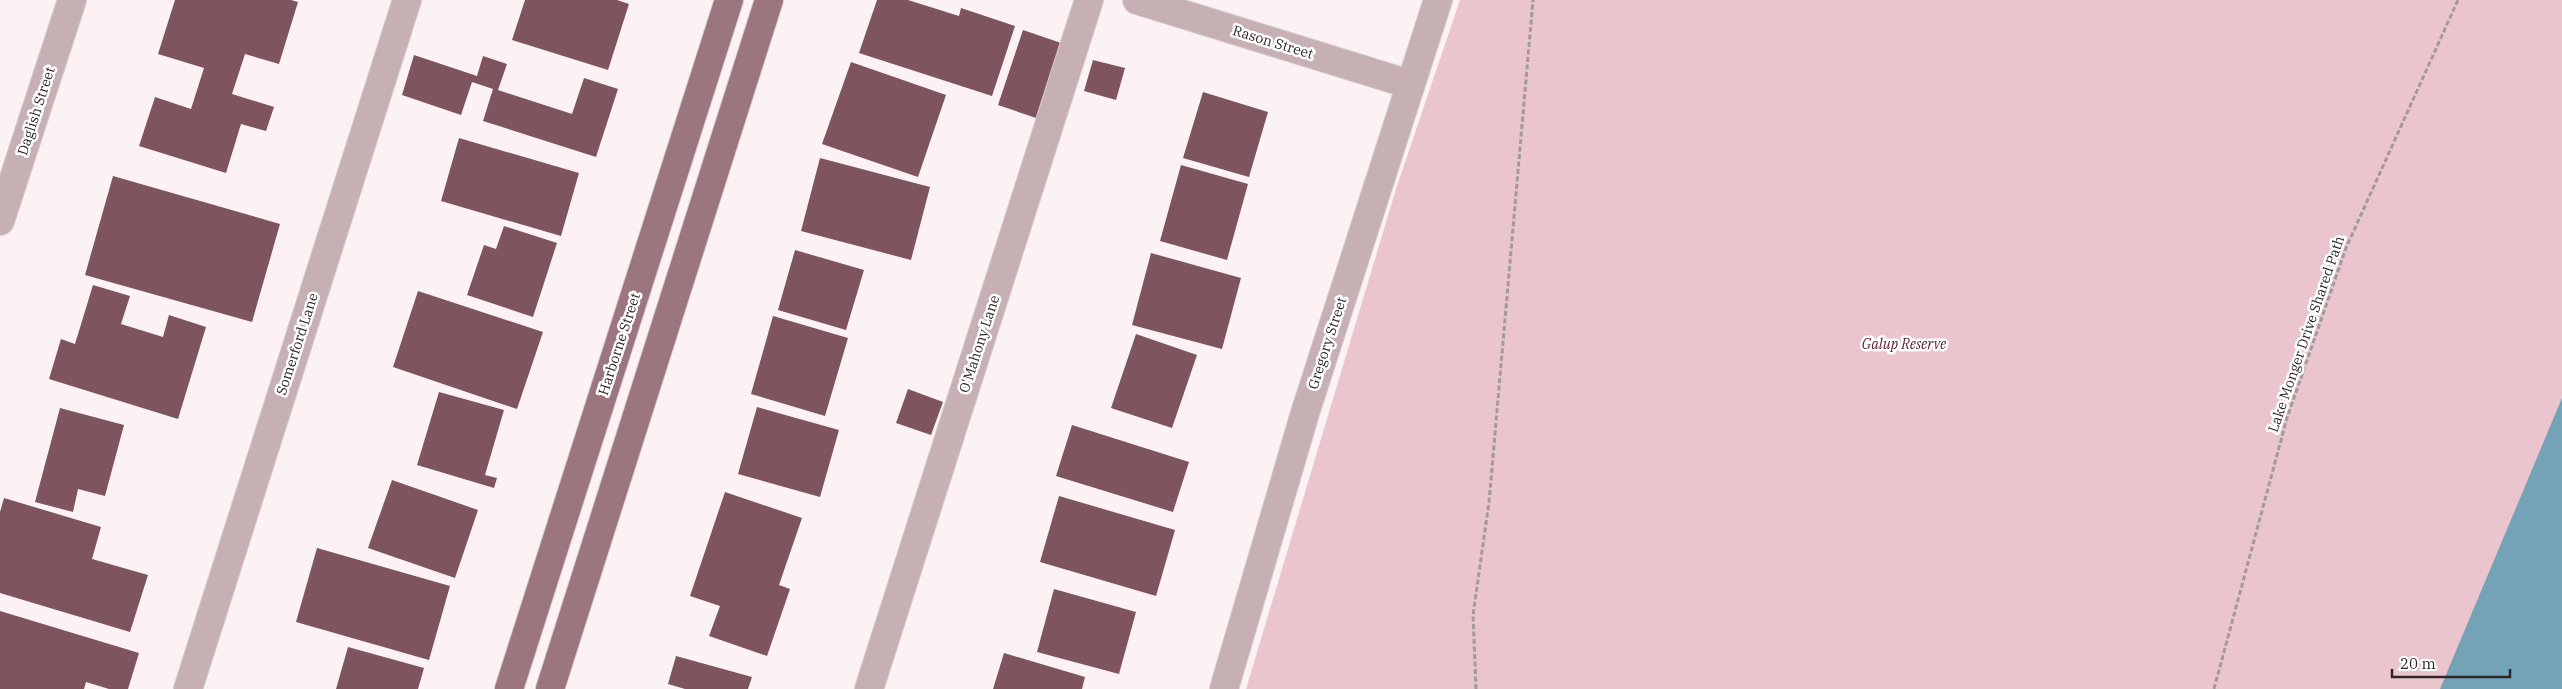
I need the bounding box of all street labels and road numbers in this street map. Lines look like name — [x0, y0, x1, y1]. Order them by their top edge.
street label: Rason Street — [1231, 21, 1316, 63]
street label: Daglish Street — [13, 64, 59, 157]
street label: Lake Monger Drive Shared Path — [2264, 233, 2348, 435]
street label: Somerford Lane — [272, 291, 322, 397]
street label: Harborne Street — [594, 291, 644, 397]
street label: O'Mahony Lane — [955, 293, 1003, 395]
street label: Gregory Street — [1304, 295, 1350, 391]

